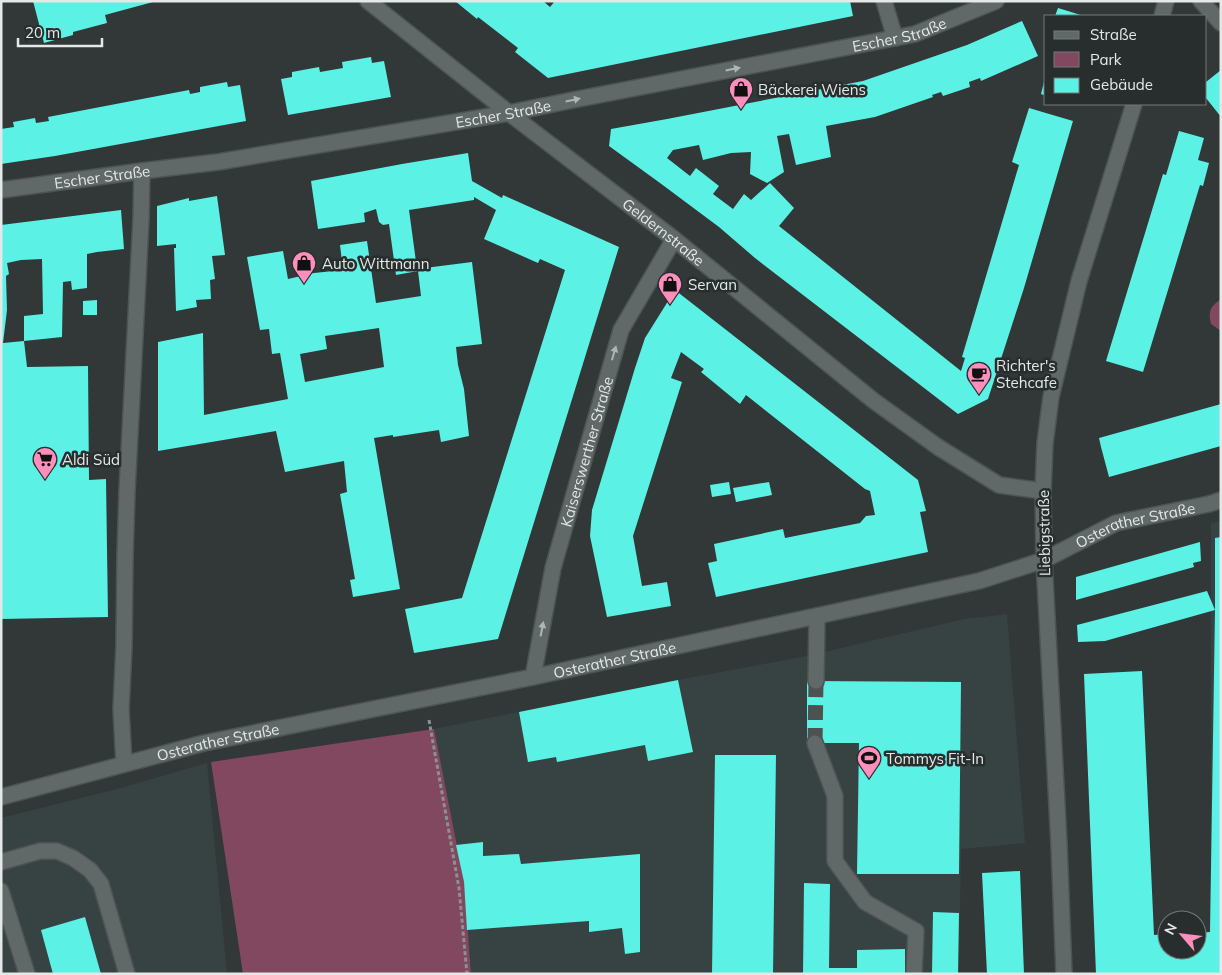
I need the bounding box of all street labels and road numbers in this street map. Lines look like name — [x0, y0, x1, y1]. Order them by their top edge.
street label: Escher Straße — [851, 13, 949, 55]
street label: Escher Straße — [454, 95, 552, 131]
street label: Escher Straße — [53, 161, 151, 192]
street label: Geldernstraße — [619, 194, 709, 270]
street label: Kaiserswerther Straße — [556, 374, 617, 529]
street label: Liebigstraße — [1034, 490, 1054, 576]
street label: Osterather Straße — [1072, 498, 1197, 552]
street label: Osterather Straße — [551, 637, 678, 682]
street label: Osterather Straße — [155, 719, 281, 765]

